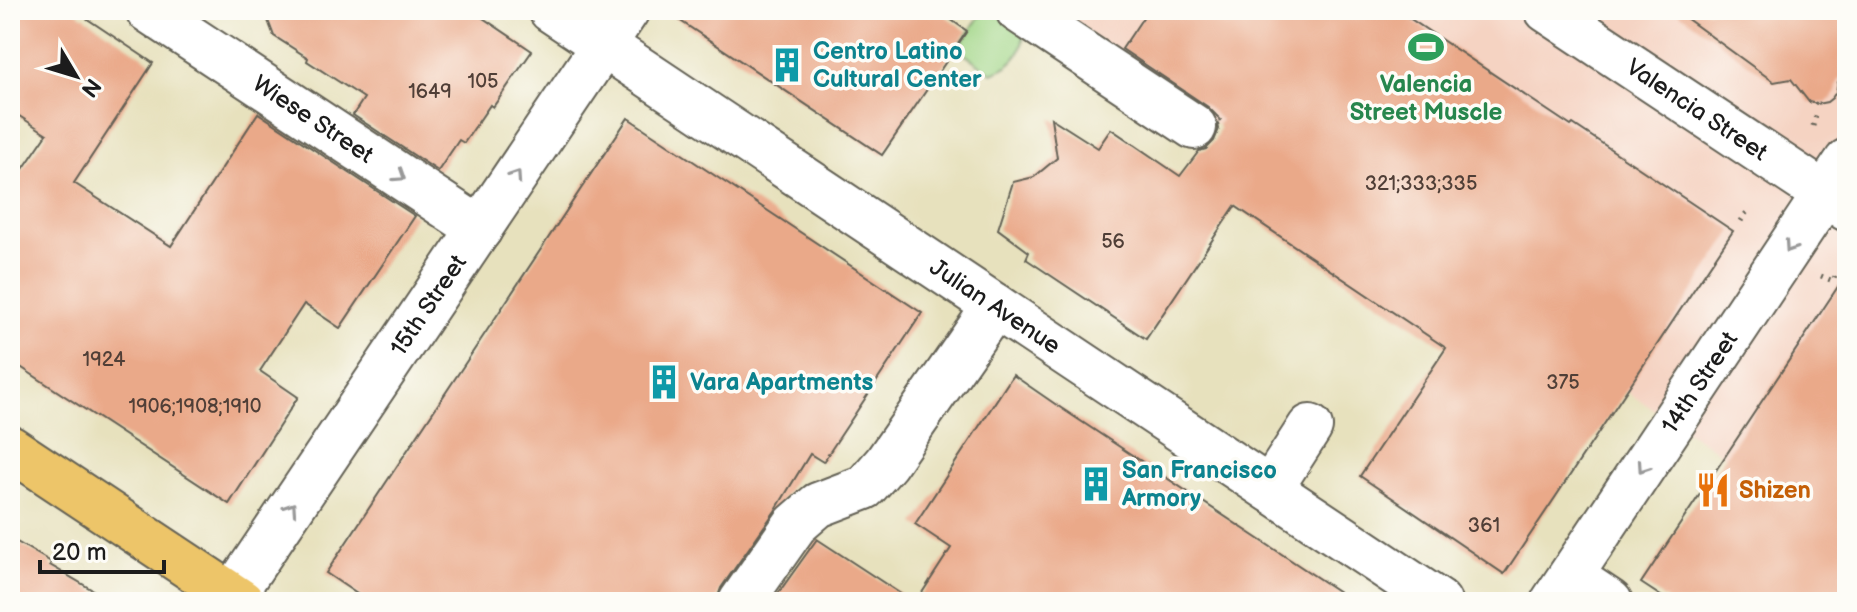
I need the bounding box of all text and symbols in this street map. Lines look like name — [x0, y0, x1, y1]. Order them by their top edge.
sports icon: Valencia Street Muscle — [1407, 28, 1445, 66]
north arrow — [36, 36, 116, 116]
place label: Centro Latino Cultural Center — [813, 37, 982, 94]
building icon: Centro Latino Cultural Center — [768, 46, 806, 84]
street label: Valencia Street — [1621, 53, 1773, 168]
street label: Wiese Street — [247, 69, 379, 170]
house number: 105 — [468, 70, 498, 94]
place label: Valencia Street Muscle — [1350, 70, 1502, 127]
text: N — [75, 73, 106, 102]
house number: 1649 — [408, 80, 452, 104]
one-way arrow — [391, 167, 406, 182]
one-way arrow — [506, 171, 521, 185]
house number: 321;333;335 — [1365, 172, 1477, 196]
house number: 56 — [1101, 230, 1125, 254]
one-way arrow — [1785, 238, 1800, 253]
street label: 15th Street — [384, 249, 473, 361]
street label: Julian Avenue — [924, 253, 1066, 361]
street label: 14th Street — [1655, 326, 1745, 439]
house number: 1924 — [83, 348, 126, 372]
building icon: Vara Apartments — [645, 363, 683, 401]
place label: Vara Apartments — [690, 368, 873, 397]
house number: 375 — [1546, 371, 1580, 395]
house number: 1906;1908;1910 — [128, 395, 262, 419]
place label: San Francisco Armory — [1121, 456, 1277, 513]
one-way arrow — [1638, 459, 1653, 473]
building icon: San Francisco Armory — [1077, 465, 1115, 503]
restaurant icon: Shizen — [1694, 471, 1732, 509]
place label: Shizen — [1739, 476, 1811, 505]
one-way arrow — [282, 502, 297, 516]
house number: 361 — [1468, 514, 1500, 538]
scale bar — [40, 524, 164, 574]
text: 20 m — [52, 538, 107, 567]

